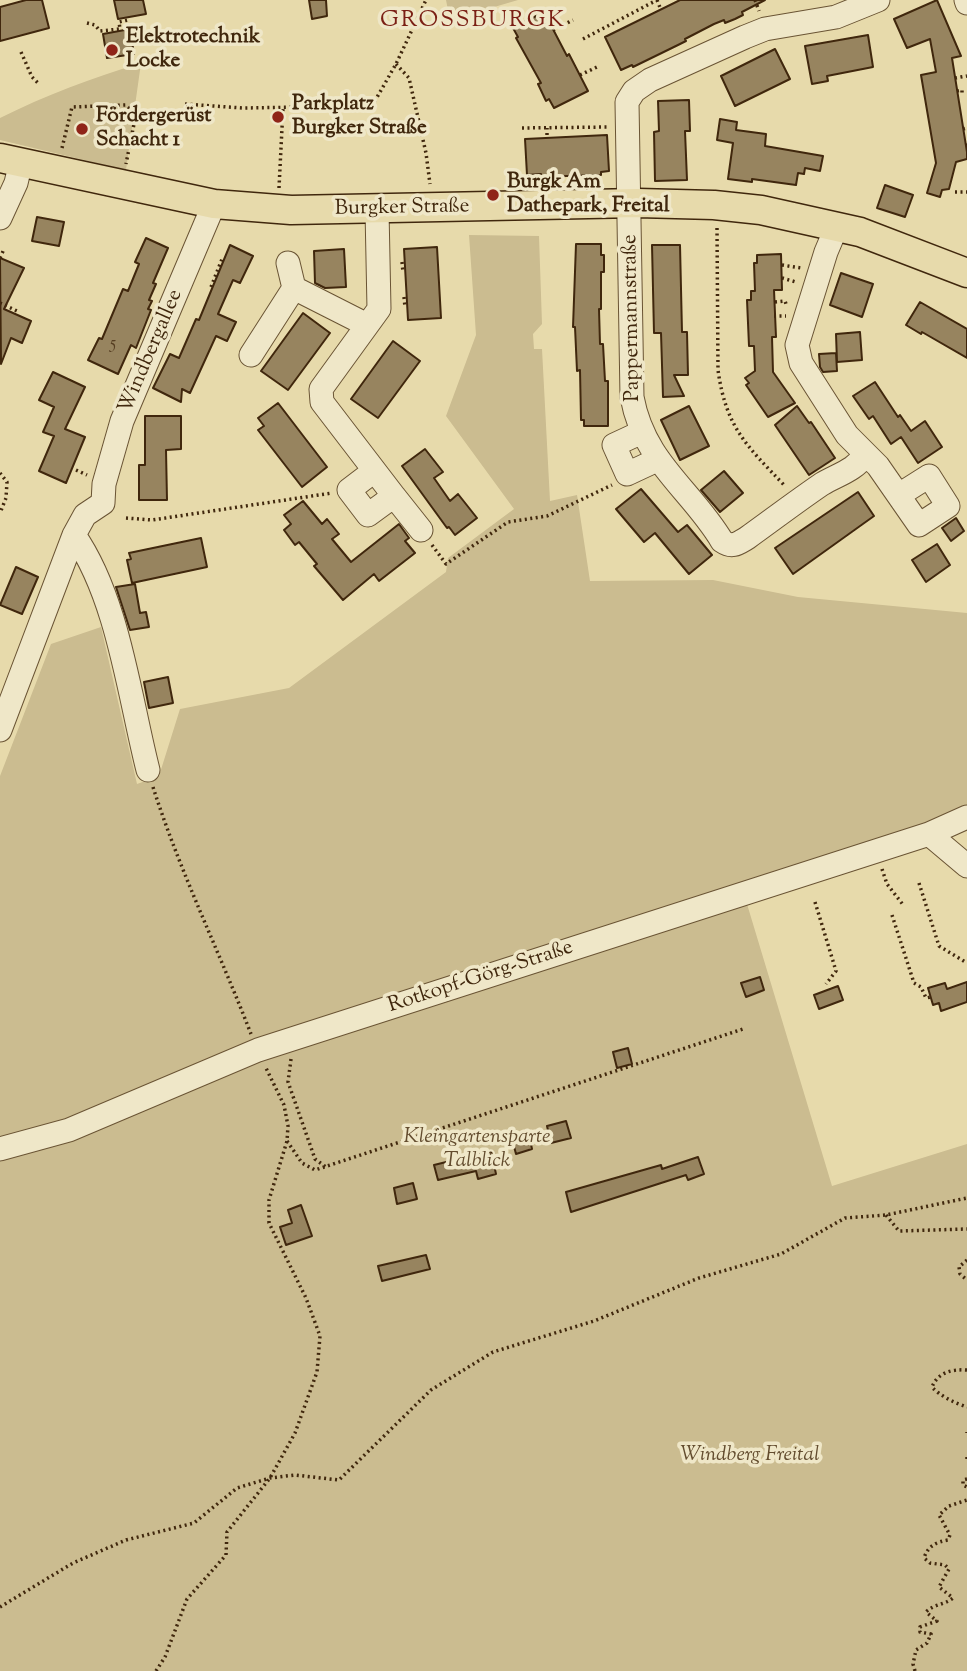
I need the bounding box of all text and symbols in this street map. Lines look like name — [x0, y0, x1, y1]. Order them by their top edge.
district label: GROSSBURGK — [381, 8, 565, 36]
place label: Elektrotechnik Locke — [126, 25, 260, 75]
marker: Elektrotechnik Locke — [104, 42, 120, 58]
place label: Parkplatz Burgker Straße — [292, 92, 427, 142]
place label: Fördergerüst Schacht 1 — [96, 104, 211, 154]
marker: Parkplatz Burgker Straße — [270, 109, 286, 125]
marker: Fördergerüst Schacht 1 — [74, 121, 90, 137]
place label: Burgk Am Dathepark, Freital — [507, 170, 670, 220]
marker: Burgk Am Dathepark, Freital — [485, 187, 501, 203]
street label: Burgker Straße — [334, 195, 470, 223]
street label: Pappermannstraße — [619, 234, 647, 402]
street label: Windbergallee — [115, 286, 189, 418]
house number: 5 — [110, 334, 116, 356]
street label: Rotkopf-Görg-Straße — [385, 936, 577, 1020]
park label: Kleingartensparte Talblick — [403, 1125, 551, 1175]
park label: Windberg Freital — [680, 1443, 820, 1469]

